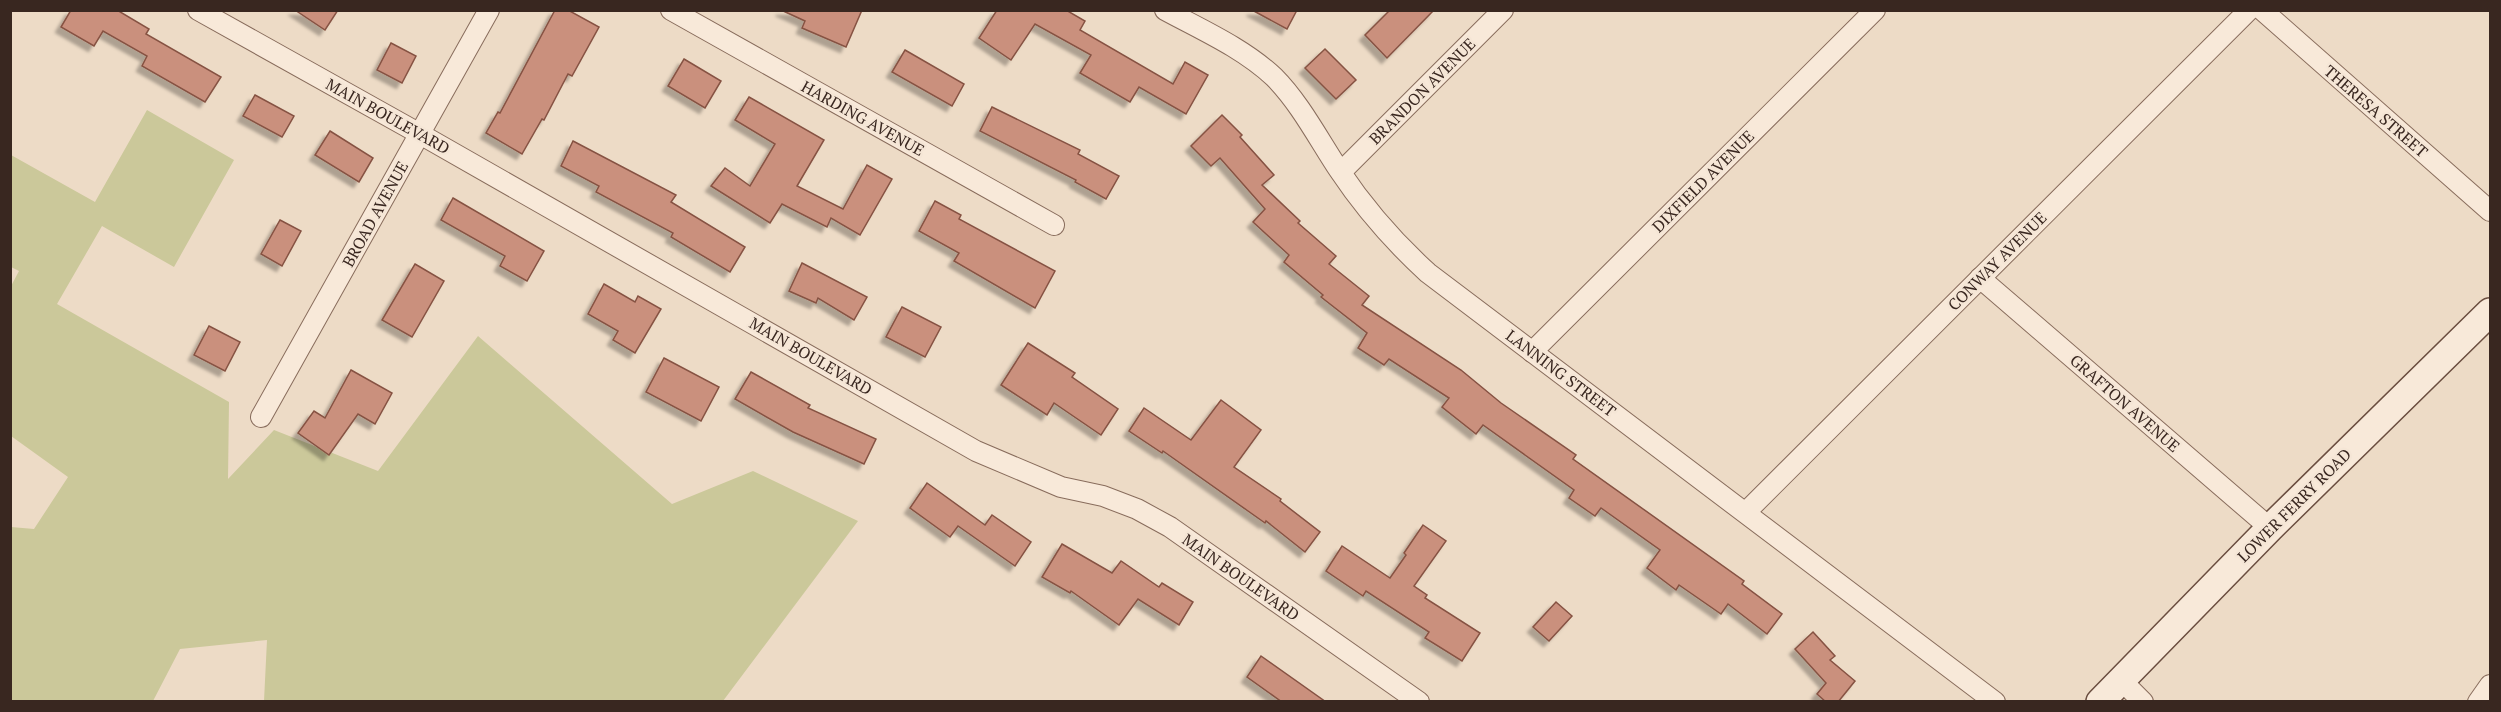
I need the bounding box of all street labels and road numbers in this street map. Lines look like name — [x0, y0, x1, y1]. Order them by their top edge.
street label: BRANDON AVENUE — [1364, 33, 1480, 149]
street label: THERESA STREET — [2319, 60, 2433, 162]
street label: MAIN BOULEVARD — [322, 73, 454, 159]
street label: HARDING AVENUE — [798, 75, 928, 161]
street label: DIXFIELD AVENUE — [1647, 125, 1759, 237]
street label: BROAD AVENUE — [337, 157, 413, 271]
street label: CONWAY AVENUE — [1943, 207, 2051, 315]
street label: MAIN BOULEVARD — [746, 312, 876, 400]
street label: LANNING STREET — [1501, 324, 1621, 422]
street label: GRAFTON AVENUE — [2065, 349, 2185, 457]
street label: LOWER FERRY ROAD — [2232, 443, 2356, 567]
street label: MAIN BOULEVARD — [1178, 528, 1304, 626]

